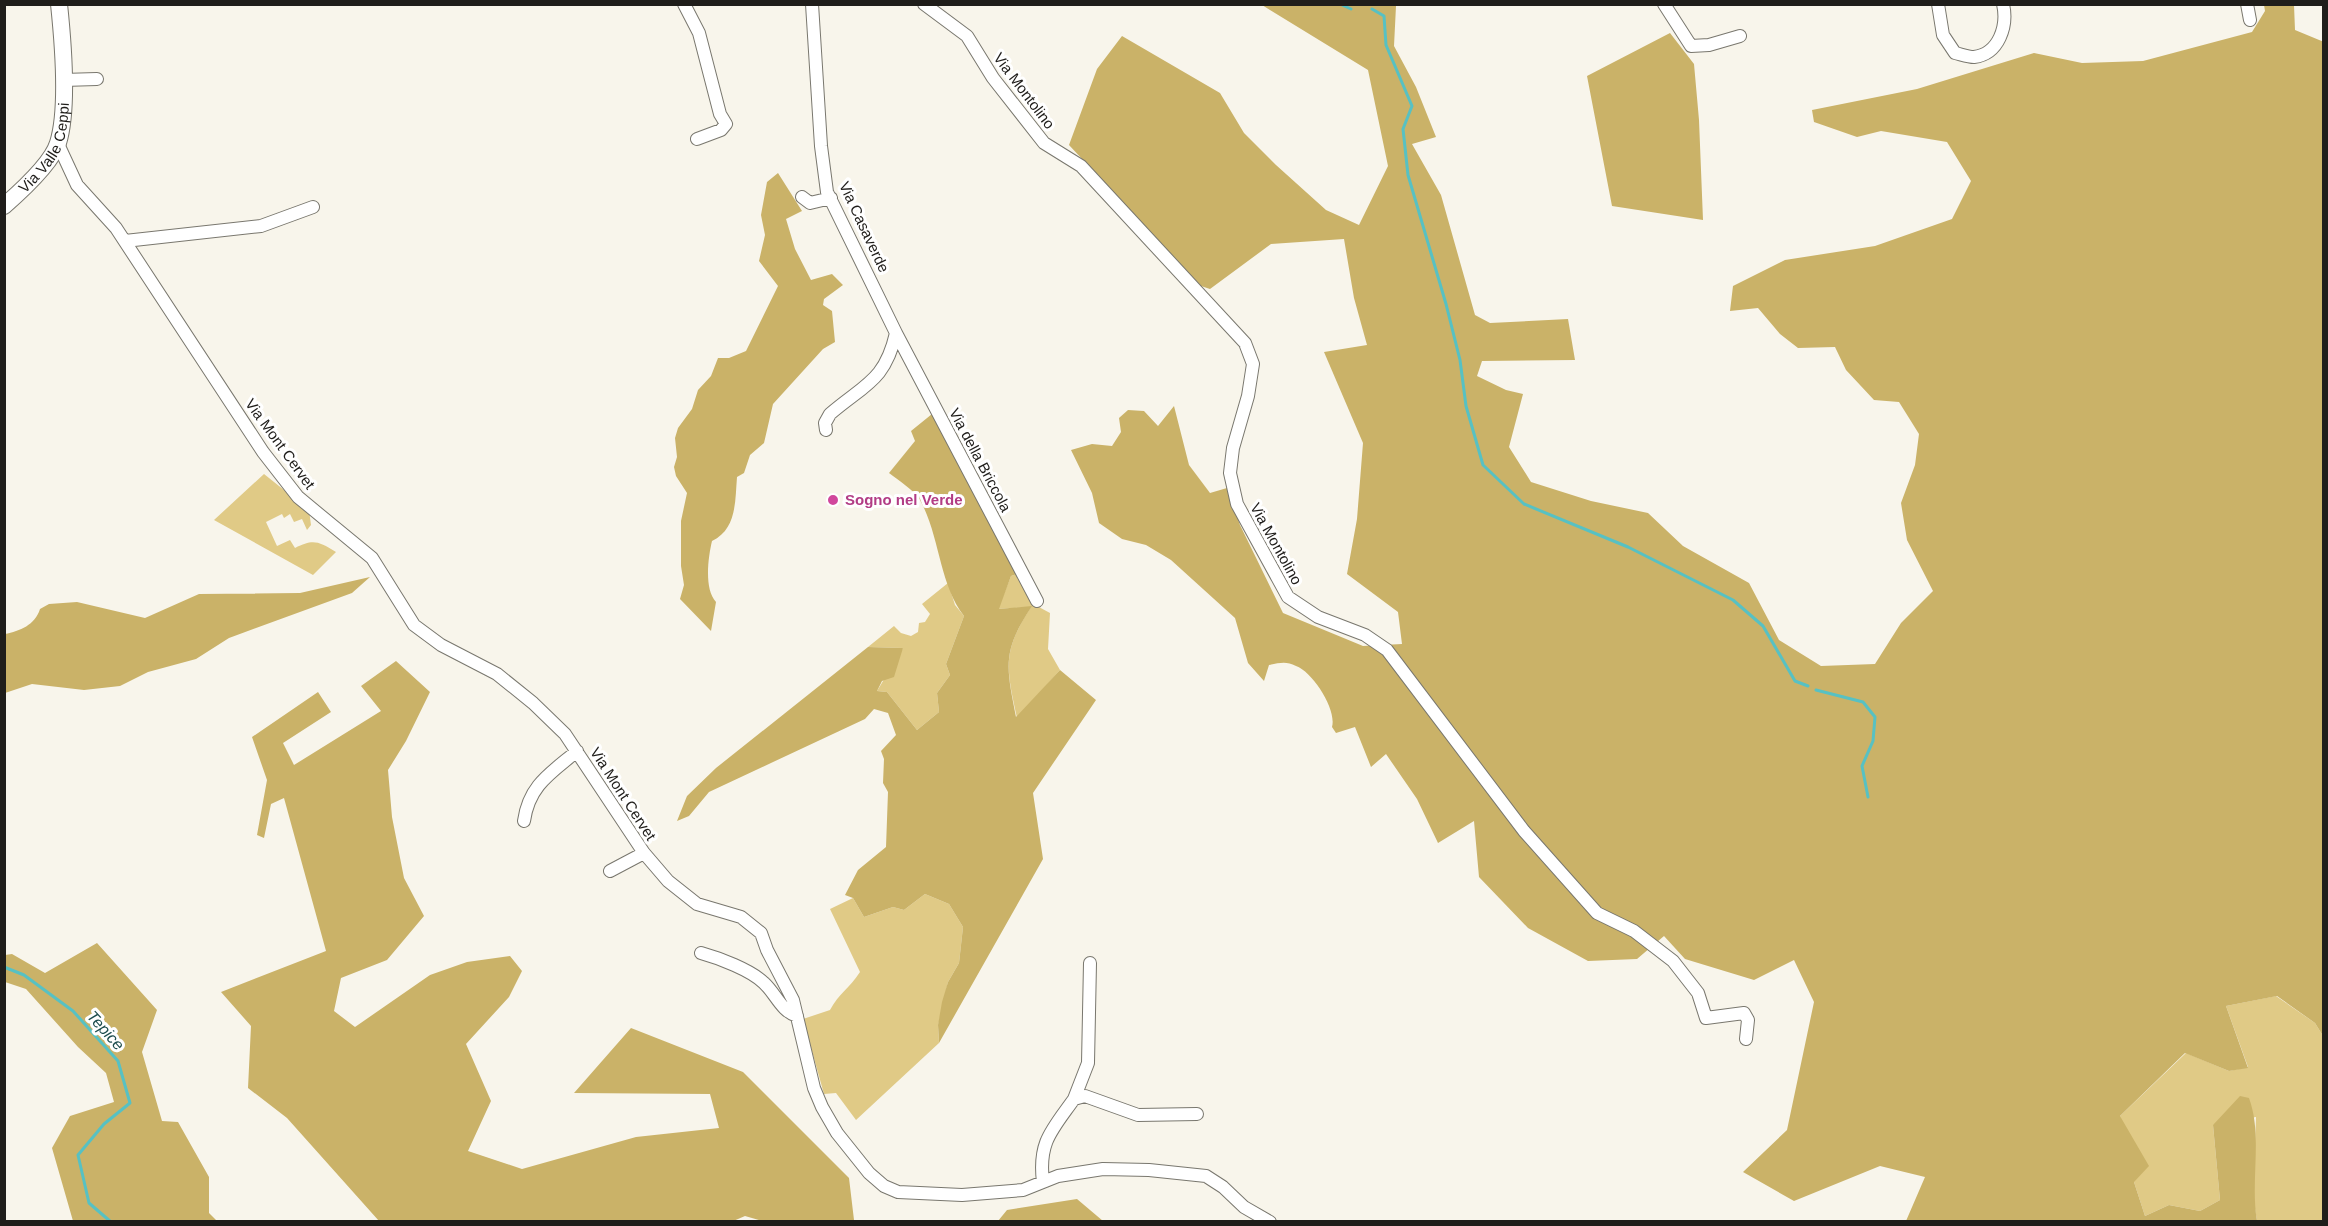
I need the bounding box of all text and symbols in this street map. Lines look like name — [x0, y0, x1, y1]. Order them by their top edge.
street label: Via Montolino — [990, 49, 1058, 132]
street label: Via Valle Ceppi — [15, 102, 72, 196]
street label: Via Casaverde — [836, 179, 893, 275]
street label: Via Mont Cervet — [242, 395, 319, 493]
street label: Via della Briccola — [946, 405, 1015, 515]
place label: Sogno nel Verde — [845, 491, 963, 508]
marker: Sogno nel Verde — [826, 493, 840, 507]
street label: Via Montolino — [1247, 500, 1306, 588]
street label: Via Mont Cervet — [587, 744, 660, 844]
water label: Tepice — [84, 1007, 128, 1053]

